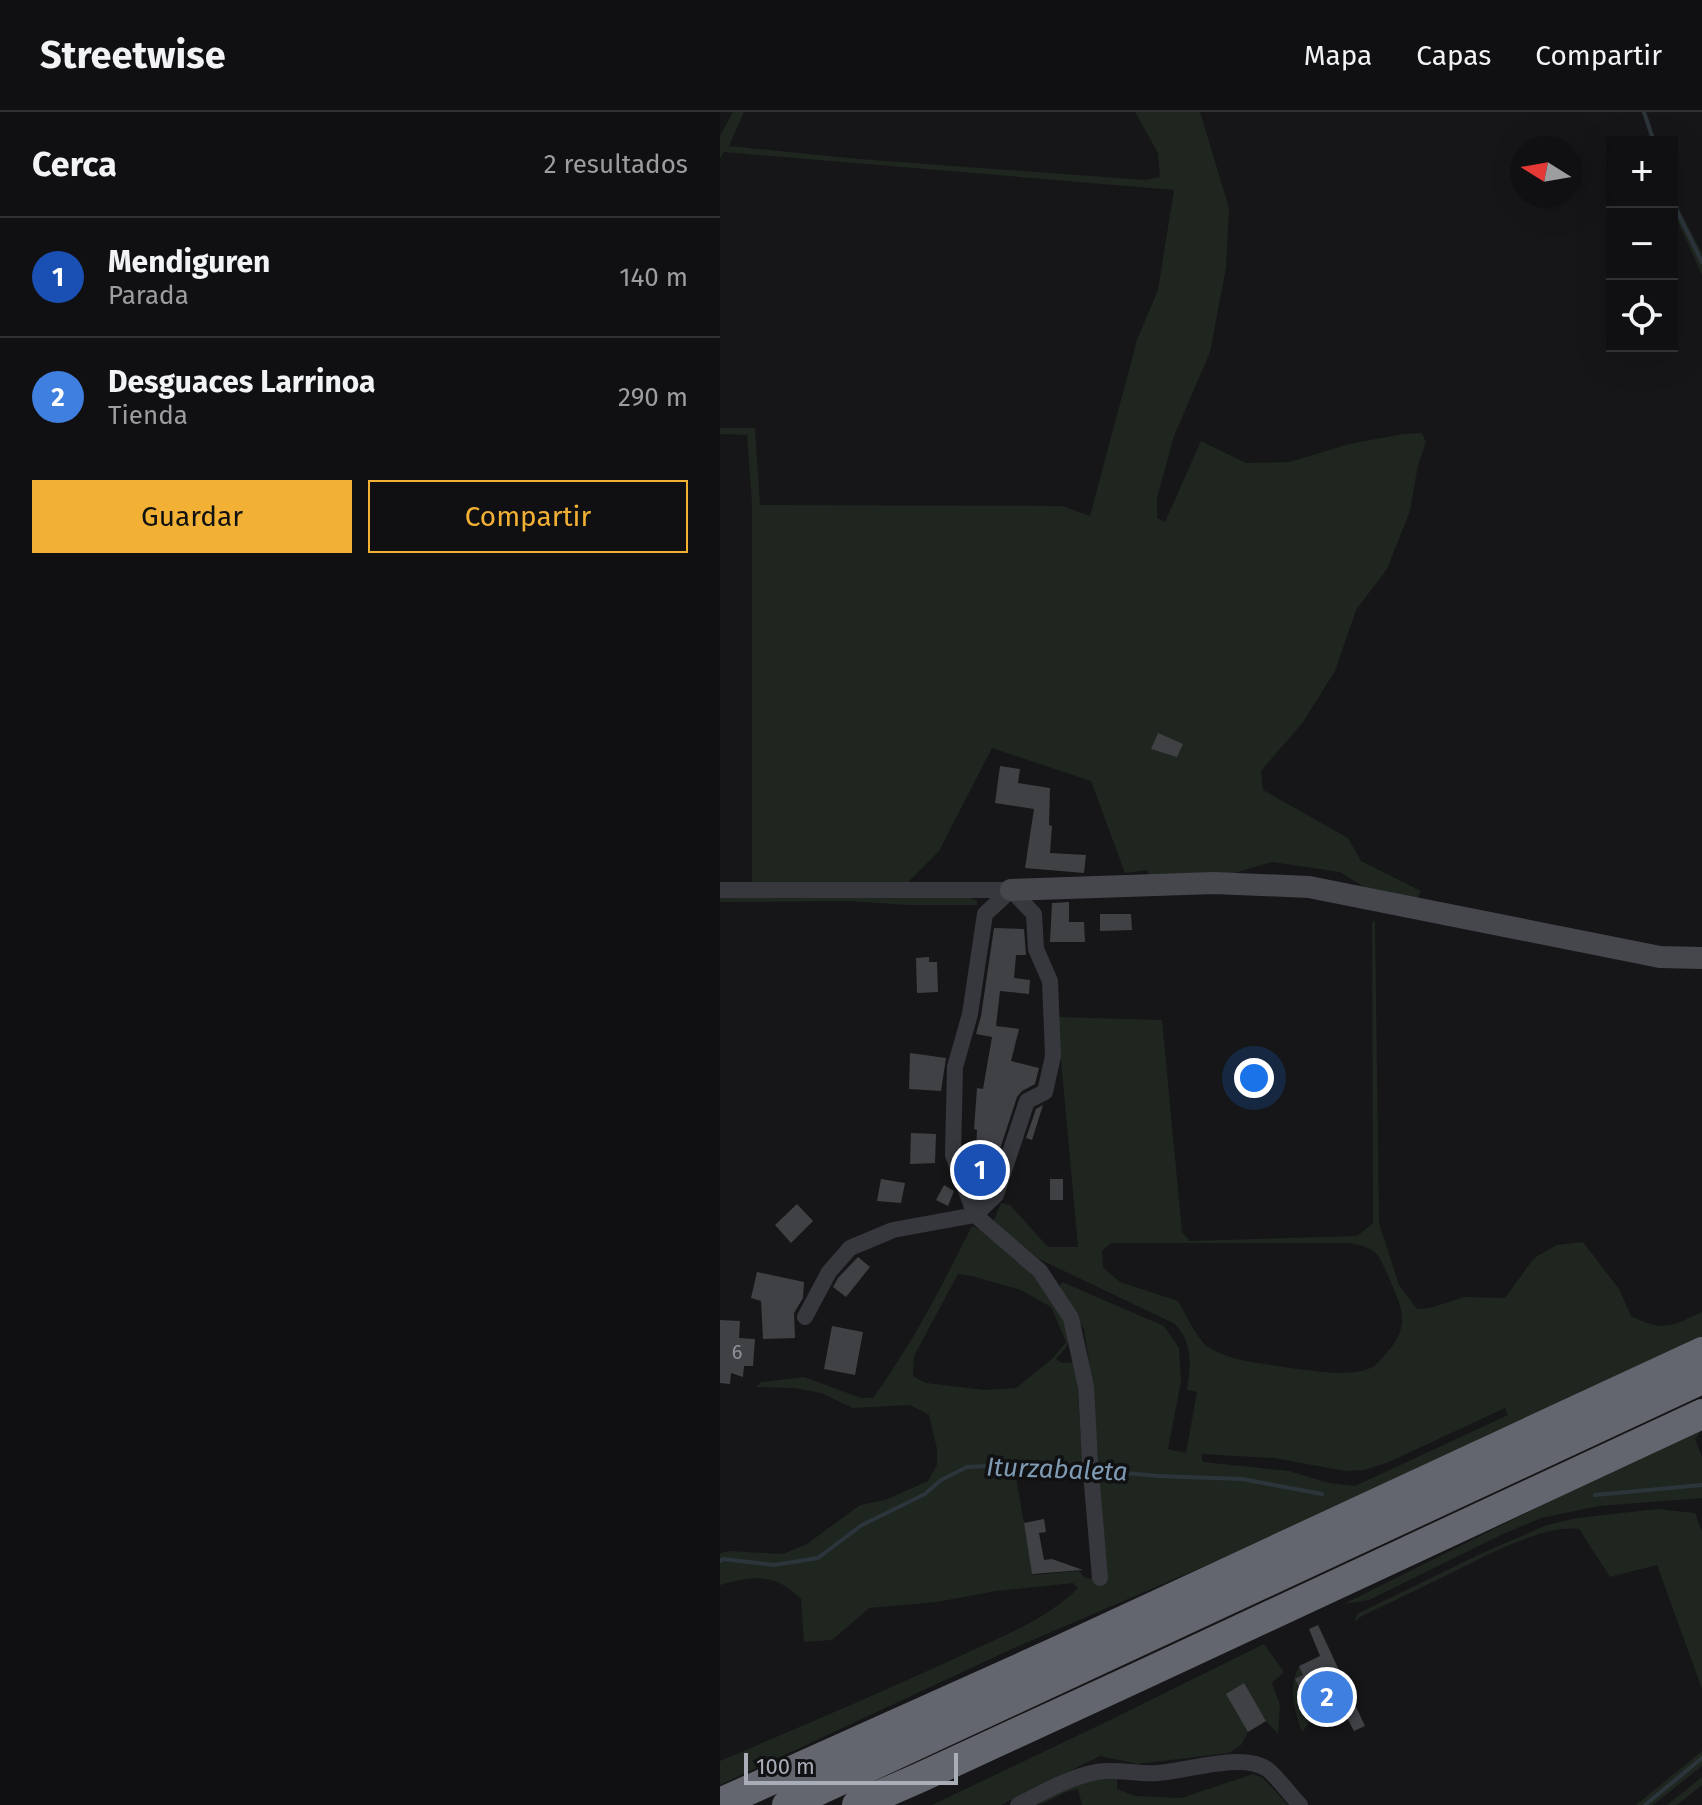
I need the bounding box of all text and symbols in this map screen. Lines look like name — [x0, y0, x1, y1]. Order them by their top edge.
text: Streetwise — [40, 32, 226, 78]
text: Mapa — [1304, 39, 1372, 72]
text: Capas — [1416, 39, 1491, 72]
text: Compartir — [1535, 39, 1662, 72]
north arrow — [1510, 136, 1582, 208]
map controls — [1606, 136, 1678, 352]
button: + — [1606, 136, 1678, 208]
text: Cerca — [32, 144, 117, 185]
text: 2 resultados — [544, 149, 688, 180]
button: − — [1606, 208, 1678, 280]
text: Mendiguren — [108, 244, 270, 280]
text: 1 — [52, 262, 64, 293]
text: 140 m — [619, 262, 688, 293]
text: Parada — [108, 280, 189, 311]
button: locate — [1606, 280, 1678, 352]
text: Desguaces Larrinoa — [108, 364, 375, 400]
text: 2 — [51, 382, 65, 413]
text: 290 m — [618, 382, 688, 413]
text: Tienda — [108, 400, 188, 431]
button: Guardar — [32, 480, 352, 553]
button: Compartir — [368, 480, 688, 553]
your location — [1234, 1058, 1274, 1098]
pin: 1 — [954, 1140, 1006, 1200]
house number: 6 — [732, 1340, 742, 1364]
water label: Iturzabaleta — [986, 1452, 1128, 1487]
pin: 2 — [1301, 1667, 1353, 1727]
scale bar — [744, 1749, 958, 1785]
text: 100 m — [756, 1753, 815, 1780]

